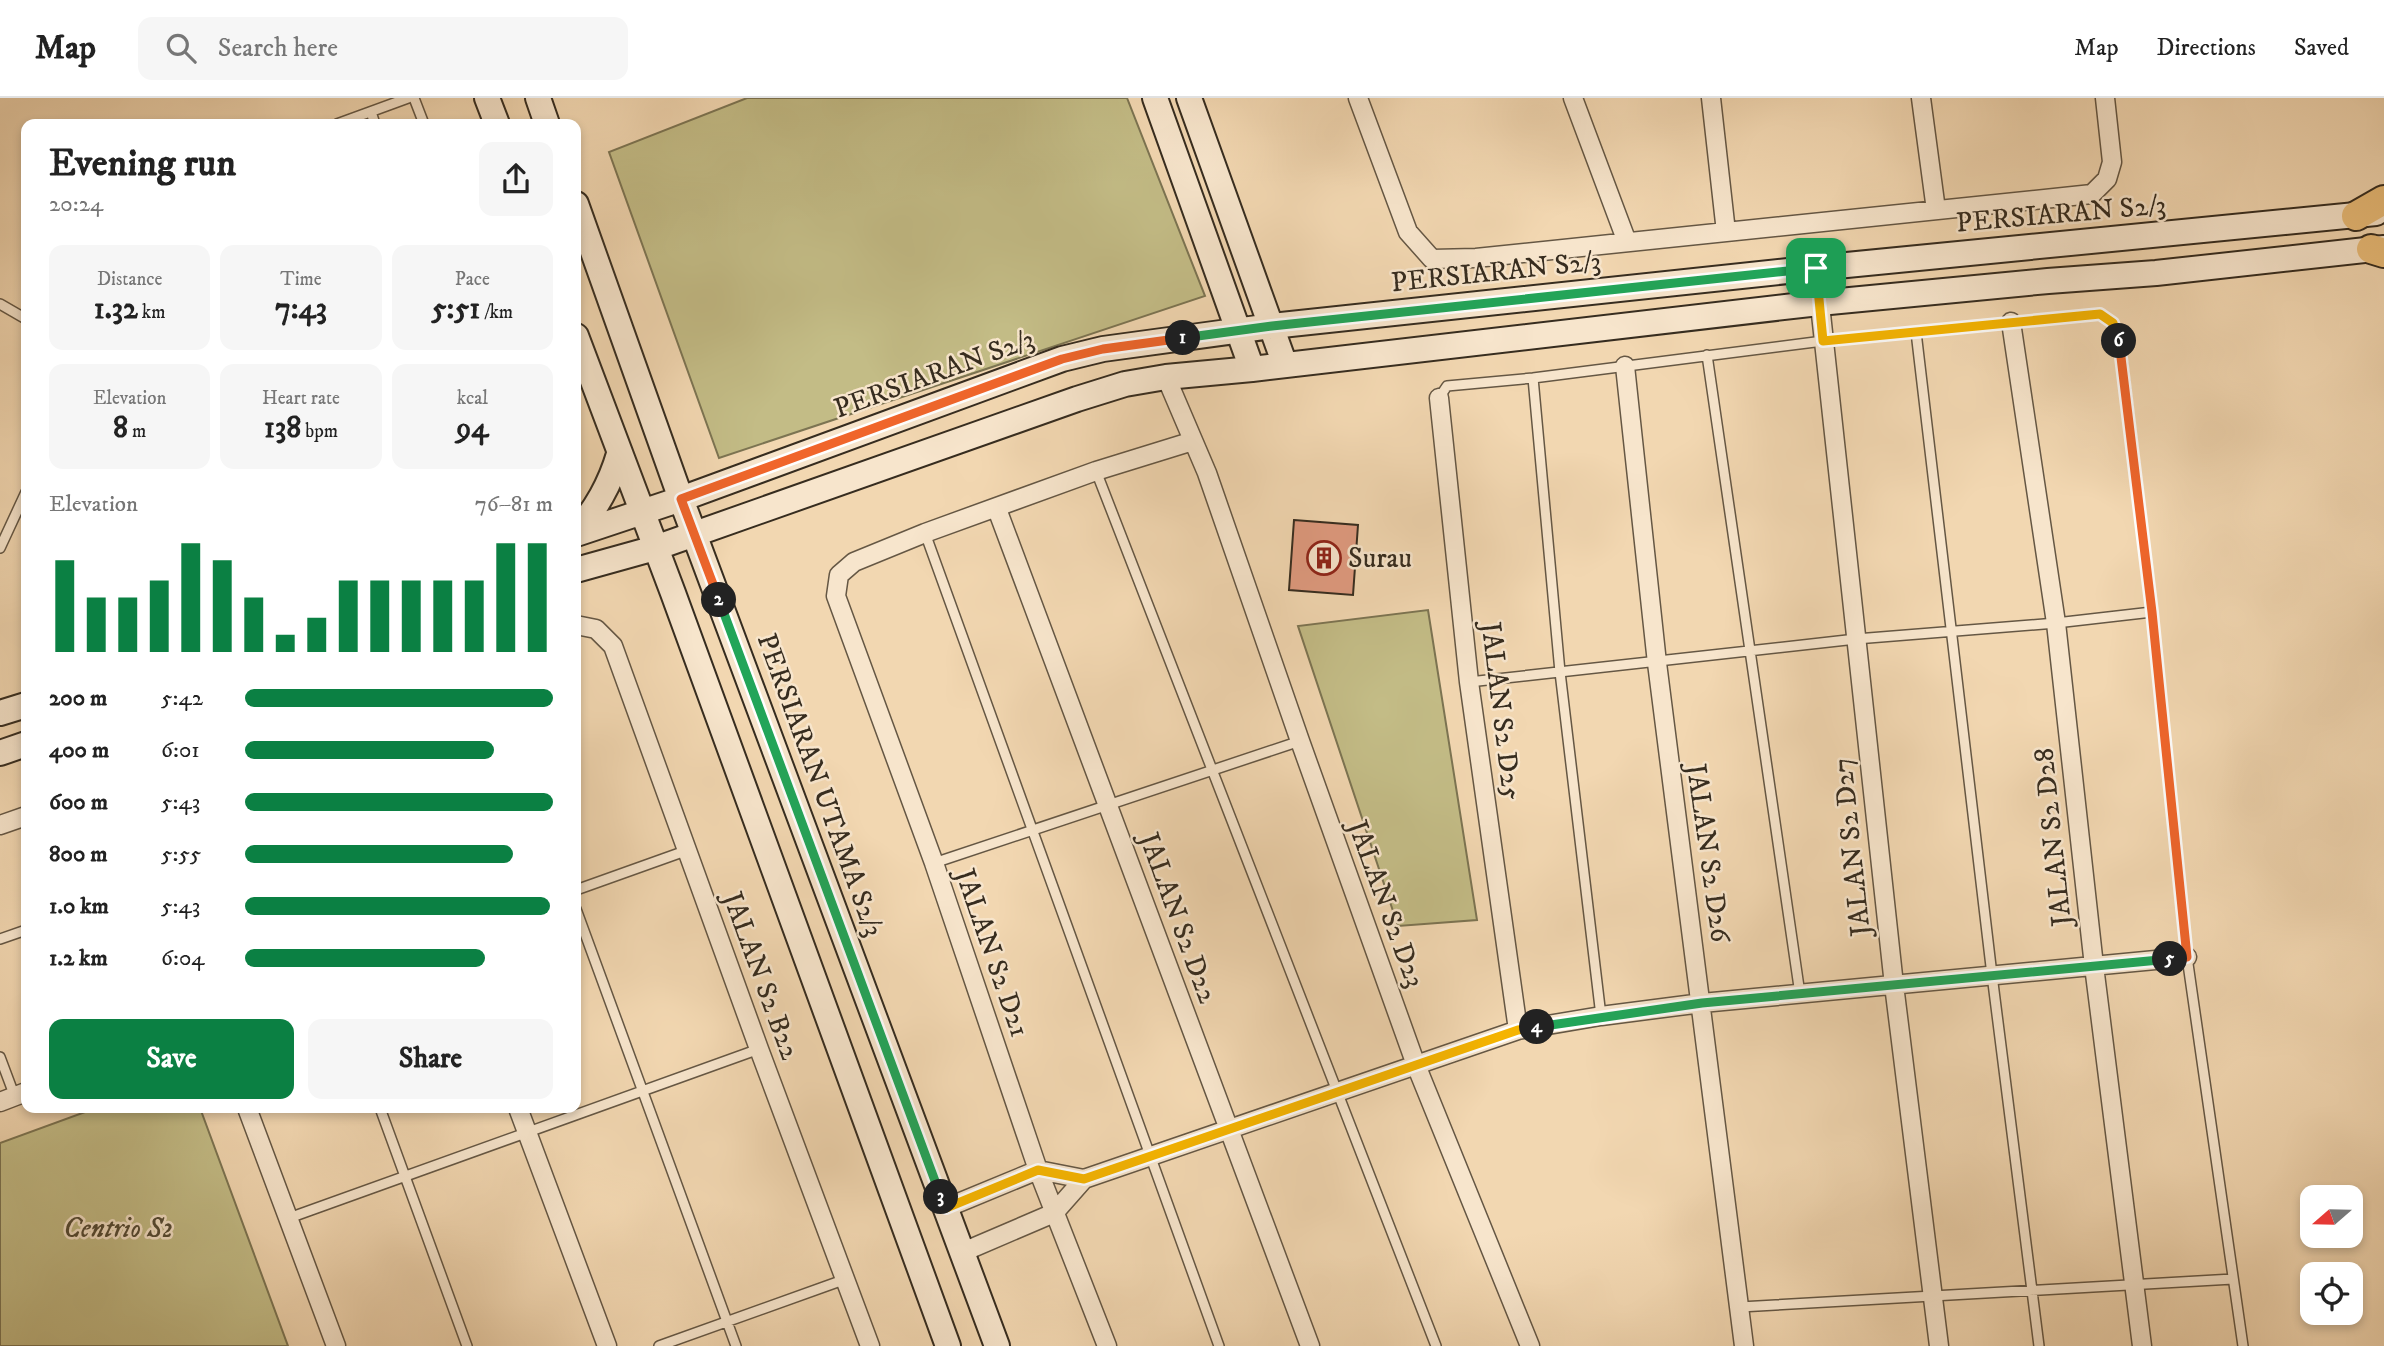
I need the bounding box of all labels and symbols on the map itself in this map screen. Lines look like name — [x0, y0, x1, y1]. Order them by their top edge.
street label: PERSIARAN S2/3 — [1955, 187, 2167, 241]
pin — [1786, 238, 1846, 298]
street label: PERSIARAN S2/3 — [1389, 244, 1603, 300]
pin: 1 — [1166, 320, 1200, 356]
street label: PERSIARAN S2/3 — [829, 322, 1039, 426]
pin: 6 — [2102, 324, 2136, 358]
building icon: Surau — [1305, 539, 1343, 577]
place label: Surau — [1348, 541, 1412, 576]
pin: 2 — [702, 582, 736, 618]
street label: JALAN S2 D25 — [1472, 617, 1529, 802]
street label: PERSIARAN UTAMA S2/3 — [749, 629, 891, 941]
street label: JALAN S2 D28 — [2026, 746, 2080, 931]
street label: JALAN S2 D27 — [1825, 756, 1879, 941]
street label: JALAN S2 D26 — [1678, 759, 1738, 946]
street label: JALAN S2 D23 — [1339, 813, 1432, 992]
street label: JALAN S2 D22 — [1130, 825, 1225, 1008]
street label: JALAN S2 D21 — [946, 862, 1037, 1042]
street label: JALAN S2 B22 — [713, 885, 808, 1065]
pin: 5 — [2152, 942, 2188, 976]
pin: 4 — [1520, 1010, 1554, 1044]
pin: 3 — [923, 1180, 958, 1214]
north arrow — [2300, 1185, 2362, 1248]
park label: Centrio S2 — [63, 1211, 173, 1246]

